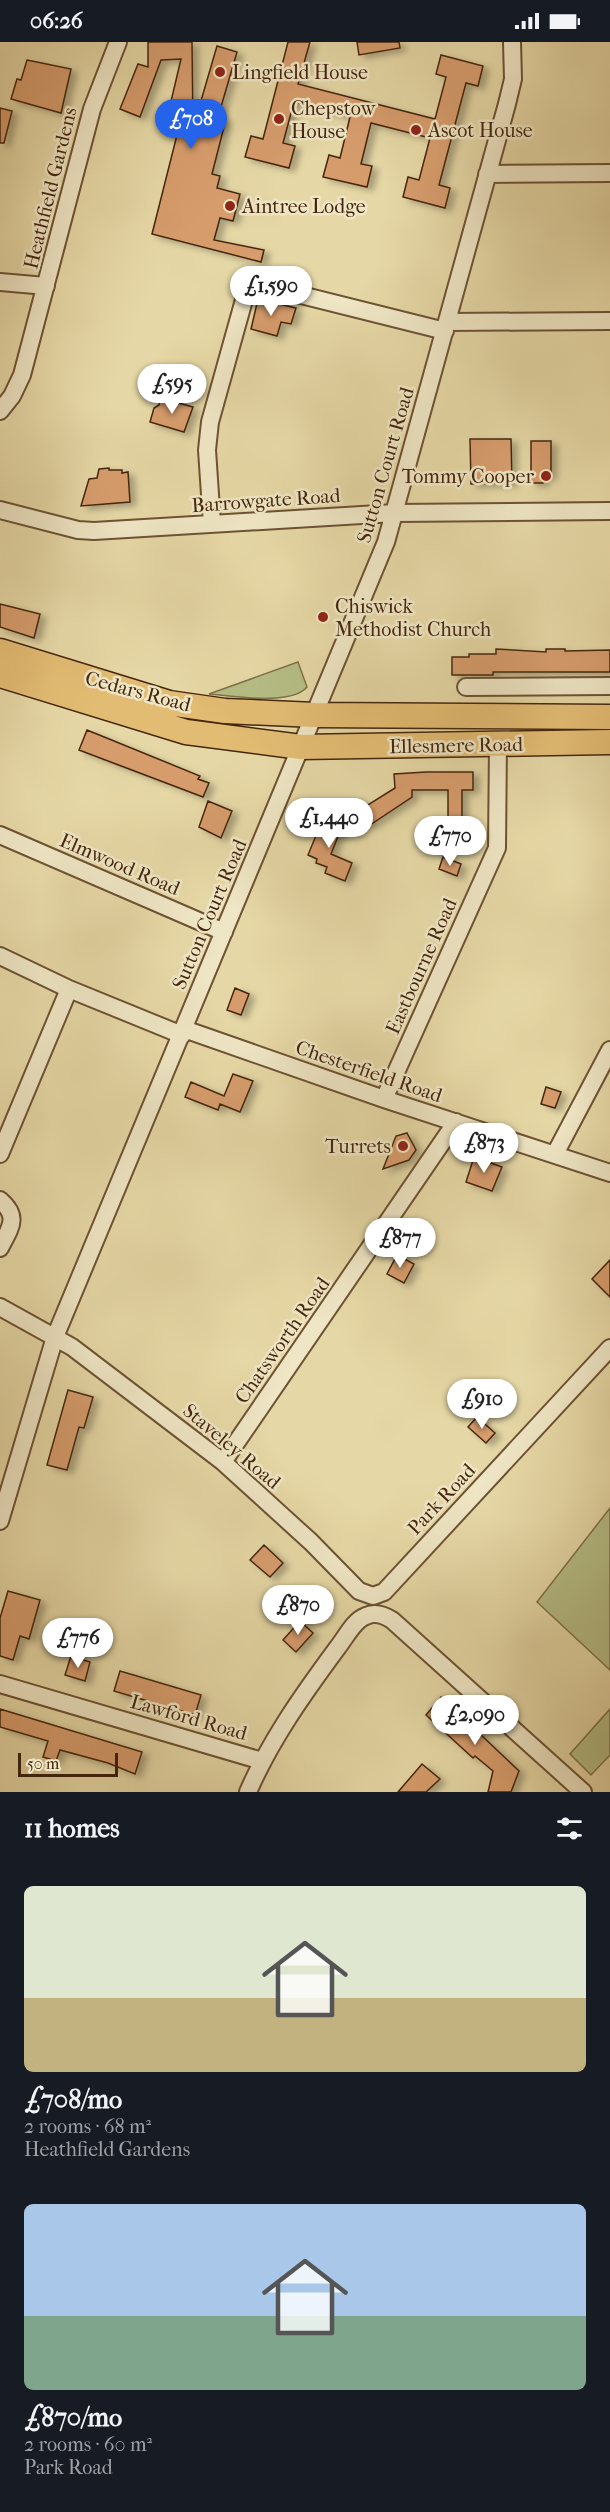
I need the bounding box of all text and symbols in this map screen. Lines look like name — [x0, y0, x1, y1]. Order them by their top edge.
text: 06:26 — [30, 8, 83, 34]
place label: Lingfield House — [232, 61, 368, 84]
marker: Lingfield House — [213, 65, 227, 79]
place label: Chepstow House — [291, 97, 377, 143]
pin: £708 — [155, 99, 227, 150]
street label: Heathfield Gardens — [19, 105, 82, 271]
text: £708 — [169, 107, 213, 130]
marker: Chepstow House — [272, 112, 286, 126]
place label: Ascot House — [427, 119, 533, 142]
marker: Ascot House — [409, 123, 423, 137]
place label: Aintree Lodge — [241, 195, 366, 218]
marker: Aintree Lodge — [223, 199, 237, 213]
pin: £1,590 — [222, 266, 320, 317]
text: £1,590 — [244, 274, 298, 297]
pin: £595 — [136, 364, 208, 415]
text: £595 — [151, 372, 193, 395]
street label: Sutton Court Road — [352, 384, 419, 546]
place label: Tommy Cooper — [402, 465, 534, 488]
marker: Tommy Cooper — [539, 469, 553, 483]
street label: Barrowgate Road — [191, 484, 342, 517]
place label: Chiswick Methodist Church — [335, 595, 492, 641]
marker: Chiswick Methodist Church — [316, 610, 330, 624]
street label: Cedars Road — [83, 666, 194, 717]
street label: Ellesmere Road — [389, 733, 524, 758]
pin: £1,440 — [280, 798, 378, 849]
text: £1,440 — [299, 806, 359, 829]
pin: £770 — [414, 816, 486, 867]
text: £770 — [428, 824, 472, 847]
street label: Elmwood Road — [56, 829, 184, 901]
street label: Sutton Court Road — [167, 835, 252, 993]
street label: Eastbourne Road — [381, 894, 462, 1038]
street label: Chesterfield Road — [293, 1036, 446, 1108]
pin: £873 — [448, 1123, 520, 1174]
text: £873 — [463, 1131, 505, 1154]
place label: Turrets — [325, 1135, 391, 1158]
marker: Turrets — [396, 1139, 410, 1153]
pin: £877 — [364, 1218, 436, 1269]
text: £877 — [379, 1226, 421, 1249]
street label: Chatsworth Road — [230, 1272, 335, 1408]
pin: £910 — [446, 1379, 518, 1430]
text: £910 — [461, 1387, 503, 1410]
street label: Staveley Road — [178, 1399, 286, 1495]
street label: Park Road — [403, 1458, 481, 1540]
pin: £870 — [262, 1585, 334, 1636]
text: £870 — [276, 1593, 320, 1616]
pin: £776 — [42, 1618, 114, 1669]
text: £776 — [56, 1626, 100, 1649]
street label: Lawford Road — [128, 1690, 251, 1745]
pin: £2,090 — [426, 1695, 524, 1746]
text: £2,090 — [445, 1703, 505, 1726]
scale bar — [18, 1750, 118, 1778]
text: 50 m — [27, 1754, 59, 1773]
icon: filters — [553, 1812, 586, 1845]
text: 11 homes — [24, 1813, 120, 1844]
icon: home — [251, 1925, 359, 2033]
text: £708/mo — [24, 2084, 122, 2115]
text: 2 rooms · 68 m² — [24, 2115, 151, 2138]
text: Heathfield Gardens — [24, 2138, 190, 2161]
icon: home — [251, 2243, 359, 2351]
text: £870/mo — [24, 2402, 122, 2433]
text: 2 rooms · 60 m² — [24, 2433, 152, 2456]
text: Park Road — [24, 2456, 113, 2479]

